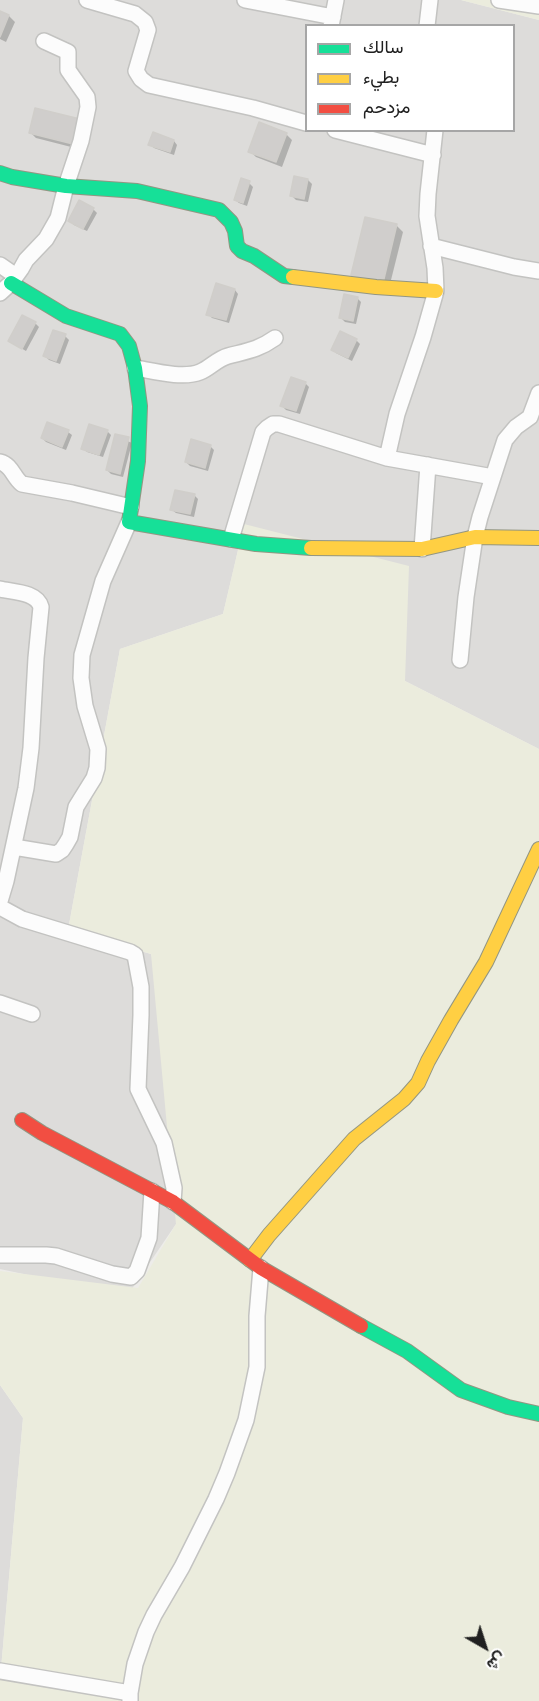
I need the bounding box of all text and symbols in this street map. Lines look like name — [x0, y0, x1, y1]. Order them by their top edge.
legend — [305, 24, 515, 132]
text: سالك — [363, 36, 403, 58]
text: بطيء — [363, 66, 399, 88]
text: مزدحم — [363, 96, 410, 118]
north arrow — [455, 1617, 515, 1677]
text: ش — [483, 1648, 510, 1675]

